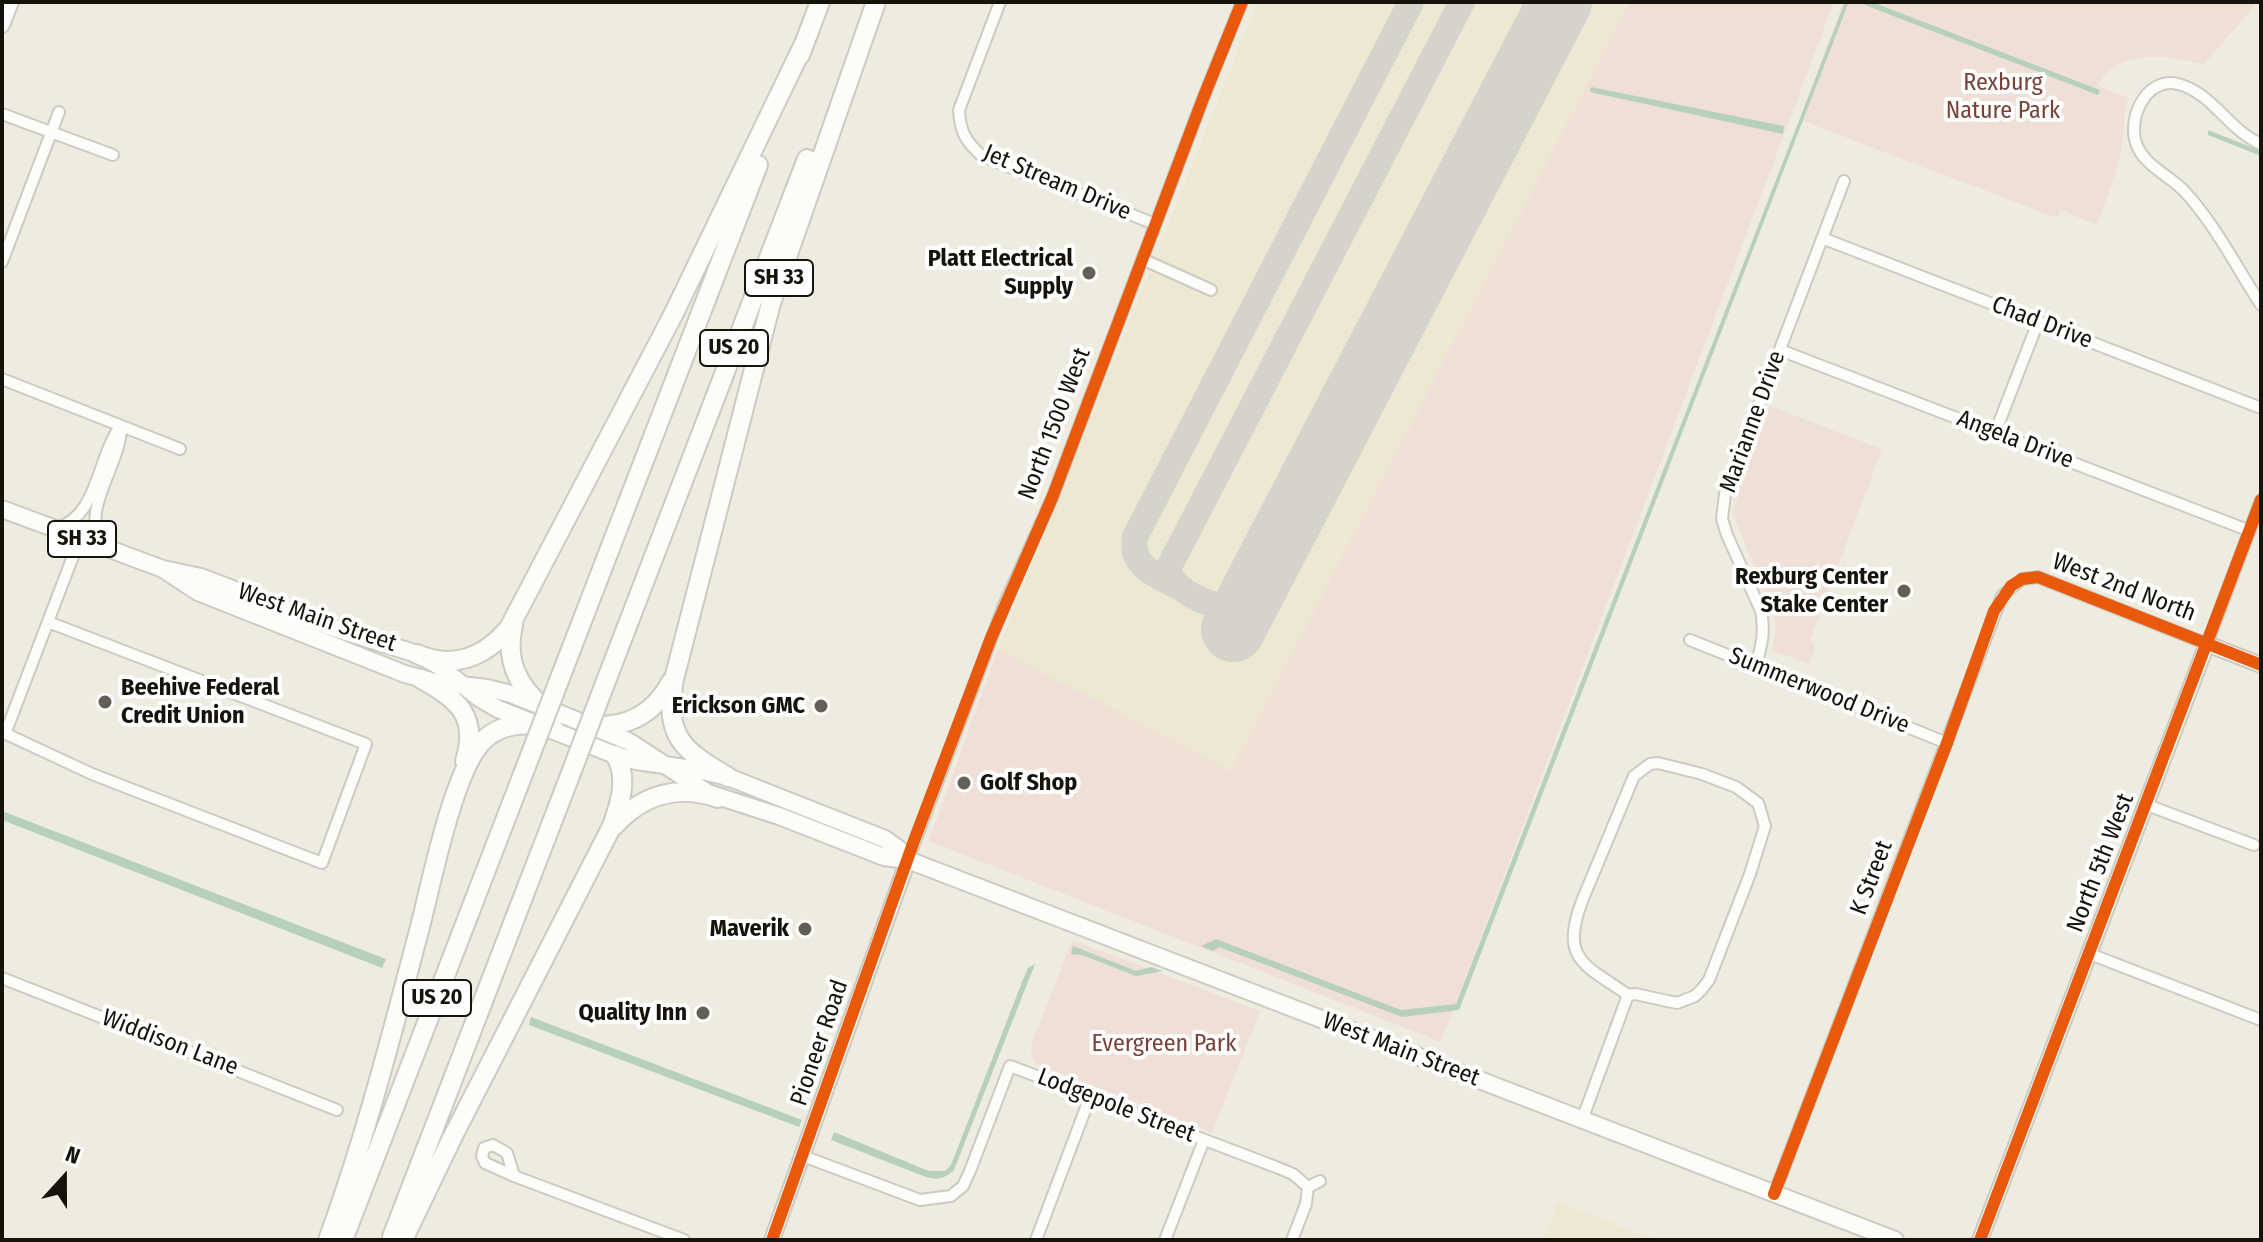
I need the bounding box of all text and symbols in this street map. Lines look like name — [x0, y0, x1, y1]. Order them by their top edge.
park label: Rexburg Nature Park — [1946, 69, 2060, 125]
street label: Jet Stream Drive — [979, 139, 1135, 227]
place label: Platt Electrical Supply — [928, 245, 1073, 301]
road number: SH 33 — [745, 260, 813, 296]
marker: Platt Electrical Supply — [1080, 264, 1098, 282]
street label: Chad Drive — [1988, 291, 2096, 355]
road number: US 20 — [700, 330, 768, 366]
street label: North 1500 West — [1013, 344, 1097, 504]
street label: Marianne Drive — [1714, 347, 1792, 497]
street label: Angela Drive — [1953, 405, 2077, 475]
road number: SH 33 — [48, 521, 116, 557]
street label: West 2nd North — [2048, 547, 2200, 629]
place label: Rexburg Center Stake Center — [1735, 563, 1888, 619]
street label: West Main Street — [234, 577, 400, 659]
marker: Rexburg Center Stake Center — [1895, 582, 1913, 600]
street label: Summerwood Drive — [1725, 642, 1913, 740]
place label: Beehive Federal Credit Union — [121, 674, 279, 730]
place label: Erickson GMC — [672, 692, 805, 720]
marker: Beehive Federal Credit Union — [96, 693, 114, 711]
marker: Erickson GMC — [812, 697, 830, 715]
place label: Golf Shop — [980, 769, 1077, 797]
marker: Golf Shop — [955, 774, 973, 792]
street label: North 5th West — [2061, 790, 2141, 936]
street label: K Street — [1845, 837, 1899, 919]
place label: Maverik — [710, 915, 789, 943]
marker: Maverik — [796, 920, 814, 938]
street label: Pioneer Road — [785, 976, 855, 1110]
road number: US 20 — [403, 980, 471, 1016]
place label: Quality Inn — [579, 999, 687, 1027]
street label: Widdison Lane — [98, 1004, 242, 1082]
marker: Quality Inn — [694, 1004, 712, 1022]
street label: West Main Street — [1319, 1007, 1483, 1093]
park label: Evergreen Park — [1092, 1030, 1236, 1058]
street label: Lodgepole Street — [1033, 1063, 1199, 1149]
north arrow — [24, 1138, 104, 1218]
text: N — [62, 1140, 84, 1170]

